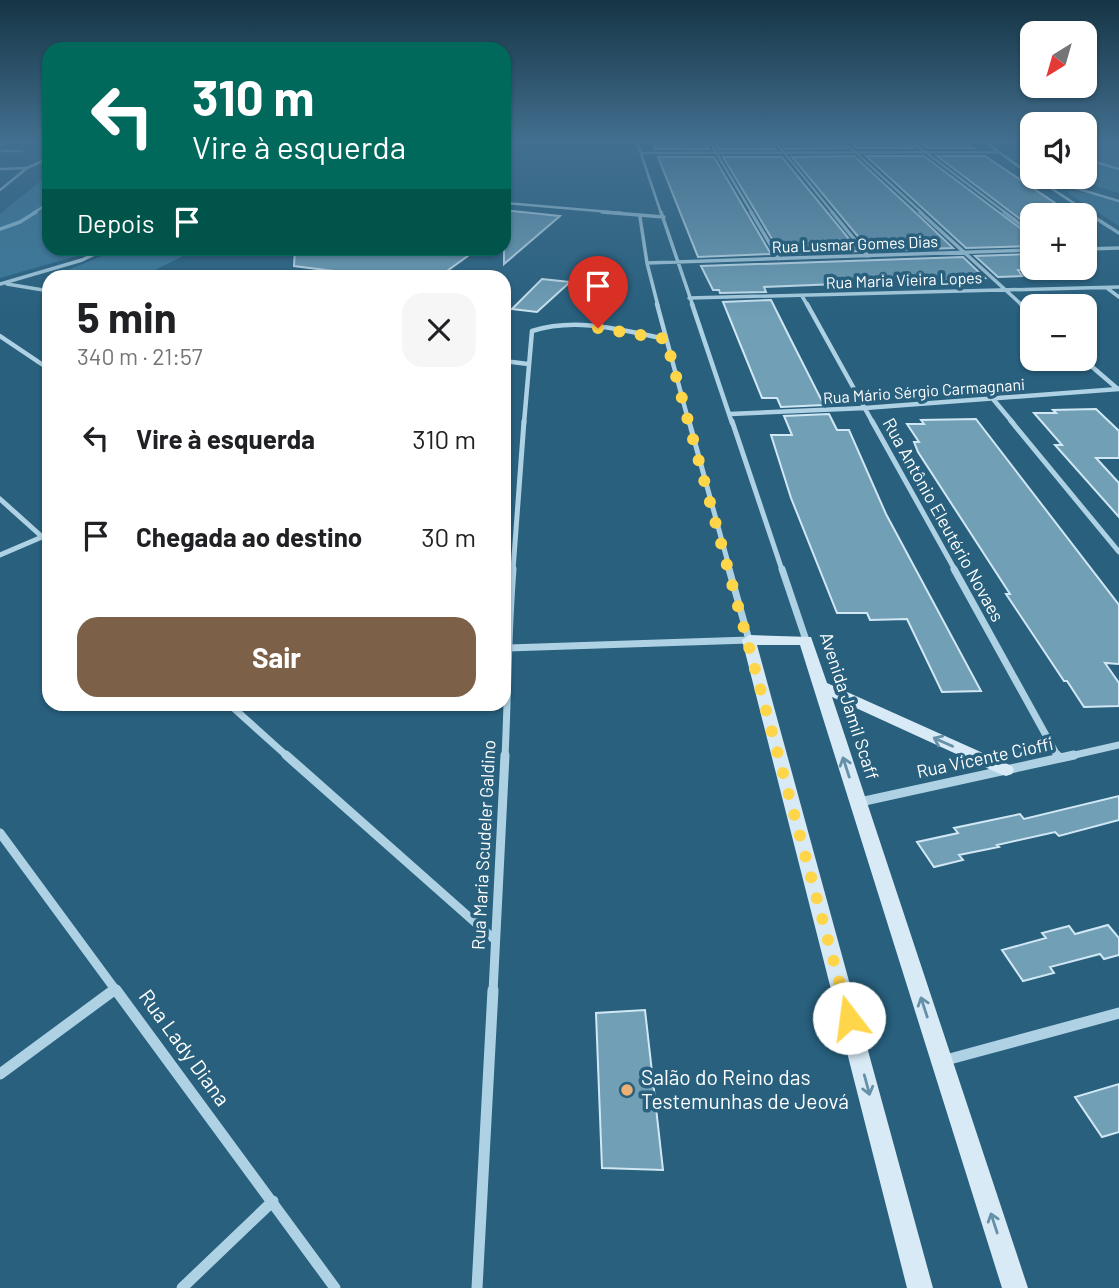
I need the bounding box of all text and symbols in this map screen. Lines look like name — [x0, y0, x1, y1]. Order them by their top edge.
north arrow — [1020, 21, 1097, 98]
map controls — [1020, 21, 1097, 371]
text: 310 m — [192, 67, 314, 126]
icon: left — [77, 70, 168, 161]
button: sound — [1020, 112, 1097, 189]
text: Vire à esquerda — [192, 127, 406, 165]
icon: arrive — [168, 203, 206, 241]
button: + — [1020, 203, 1097, 280]
text: Depois — [77, 207, 154, 238]
street label: Rua Lusmar Gomes Dias — [772, 231, 938, 256]
pin — [568, 256, 628, 328]
icon: arrive — [579, 267, 617, 305]
street label: Rua Maria Vieira Lopes — [825, 267, 983, 292]
text: 5 min — [77, 291, 177, 341]
button: close — [402, 293, 476, 367]
button: − — [1020, 294, 1097, 371]
text: 340 m · 21:57 — [77, 342, 203, 370]
street label: Rua Mário Sérgio Carmagnani — [822, 374, 1026, 407]
street label: Rua Antônio Eleutério Novaes — [879, 414, 1009, 625]
icon: left — [77, 419, 115, 457]
text: Vire à esquerda — [136, 423, 315, 454]
text: 310 m — [412, 423, 476, 454]
icon: arrive — [77, 517, 115, 555]
text: Chegada ao destino — [136, 521, 362, 552]
text: 30 m — [421, 521, 476, 552]
button: Sair — [77, 617, 476, 697]
street label: Avenida Jamil Scaff — [816, 629, 884, 782]
street label: Rua Vicente Cioffi — [915, 732, 1055, 782]
one-way arrow — [933, 735, 954, 748]
street label: Rua Maria Scudeler Galdino — [467, 739, 499, 951]
one-way arrow — [839, 756, 852, 778]
position arrow — [812, 981, 886, 1055]
street label: Rua Lady Diana — [134, 984, 236, 1110]
one-way arrow — [917, 996, 929, 1018]
place label: Salão do Reino das Testemunhas de Jeová — [641, 1064, 849, 1113]
one-way arrow — [861, 1073, 874, 1096]
marker: Salão do Reino das Testemunhas de Jeová — [619, 1082, 635, 1098]
one-way arrow — [987, 1212, 1000, 1234]

